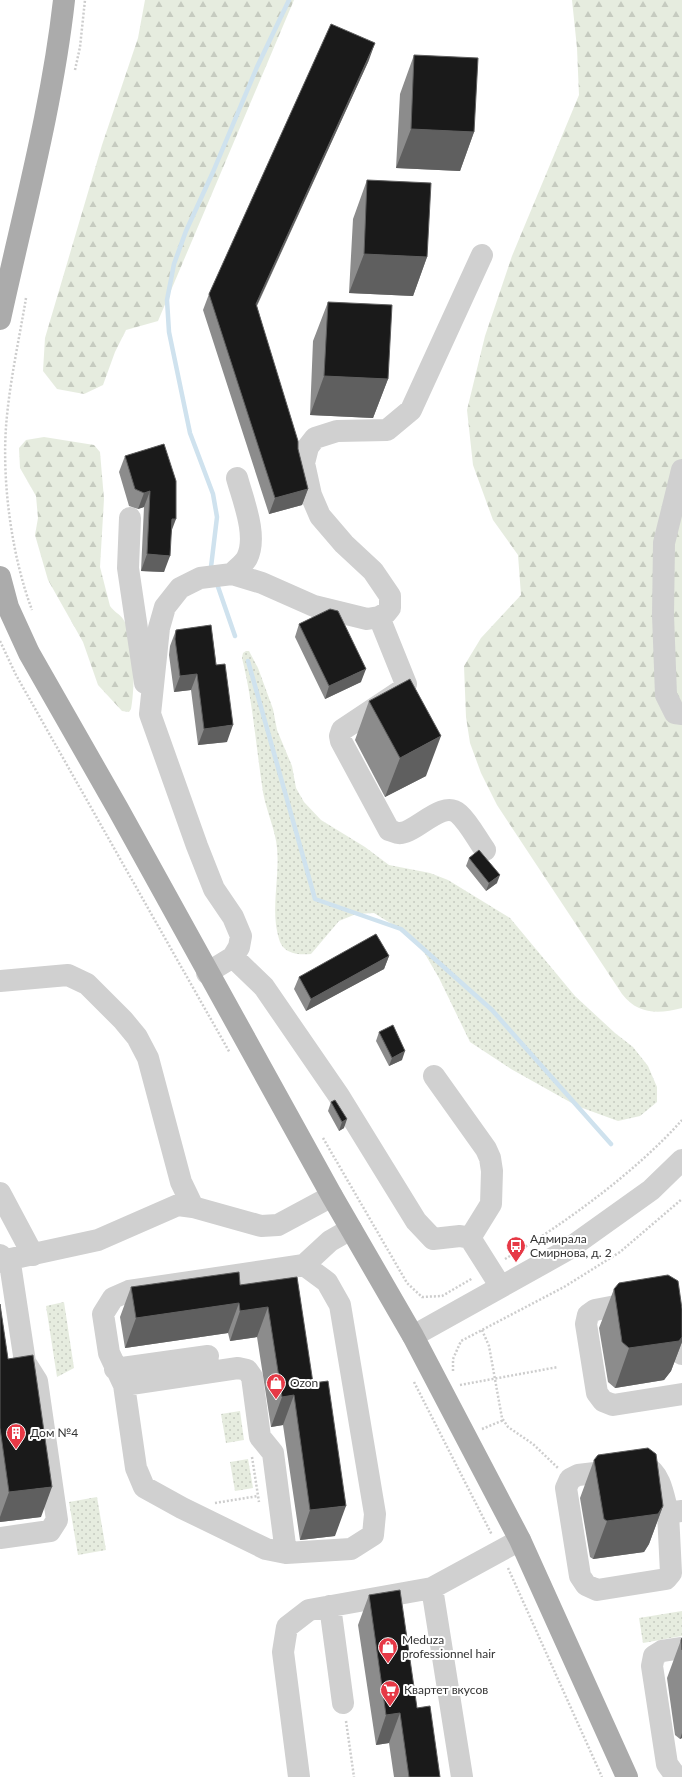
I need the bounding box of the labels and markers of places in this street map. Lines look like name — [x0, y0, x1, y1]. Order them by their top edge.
place label: Адмирала Смирнова, д. 2 — [530, 1231, 612, 1260]
bus stop icon: Адмирала Смирнова, д. 2 — [505, 1235, 527, 1263]
shop icon: Ozon — [265, 1372, 287, 1400]
place label: Ozon — [290, 1375, 318, 1390]
building icon: Дом №4 — [5, 1422, 27, 1450]
place label: Дом №4 — [30, 1425, 78, 1440]
place label: Meduza professionnel hair — [402, 1632, 496, 1661]
shop icon: Meduza professionnel hair — [377, 1636, 399, 1664]
supermarket icon: Квартет вкусов — [379, 1679, 401, 1707]
place label: Квартет вкусов — [404, 1682, 488, 1697]

